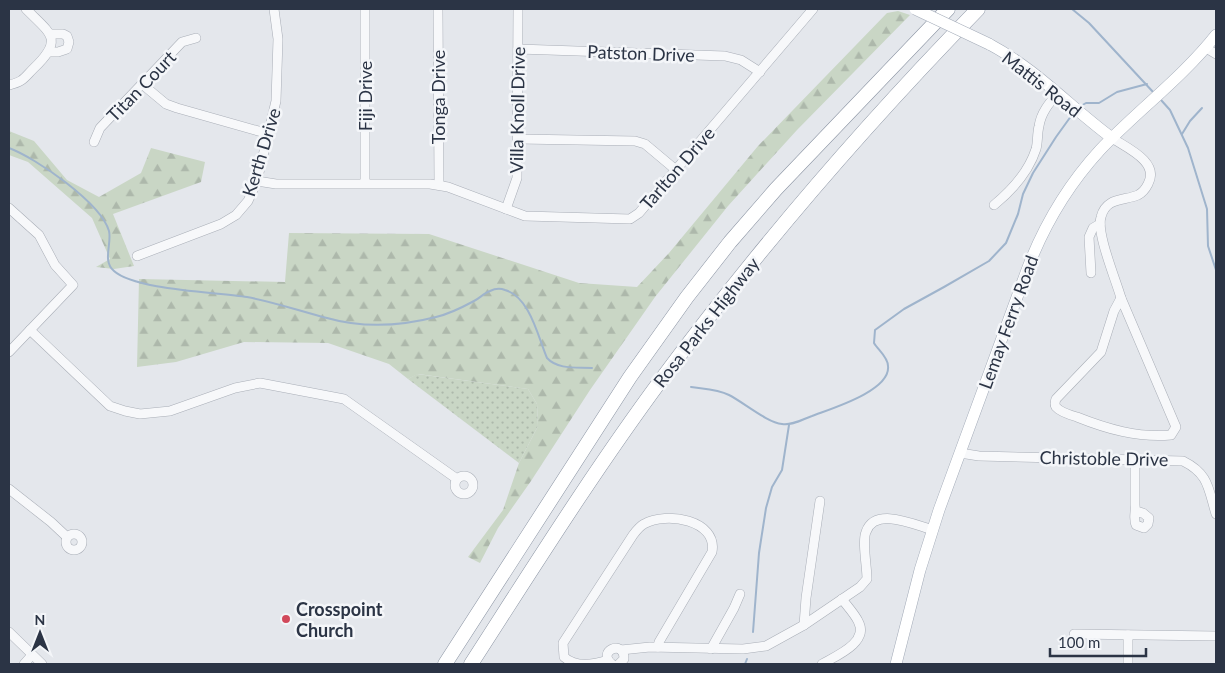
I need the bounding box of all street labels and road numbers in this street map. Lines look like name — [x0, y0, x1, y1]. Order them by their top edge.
street label: Patston Drive — [587, 40, 695, 66]
street label: Titan Court — [102, 46, 181, 126]
street label: Villa Knoll Drive — [505, 46, 529, 174]
street label: Mattis Road — [998, 46, 1086, 122]
street label: Tonga Drive — [427, 50, 449, 144]
street label: Fiji Drive — [354, 61, 376, 131]
street label: Kerth Drive — [237, 105, 285, 199]
street label: Tarlton Drive — [635, 122, 719, 214]
street label: Rosa Parks Highway — [648, 252, 764, 391]
street label: Lemay Ferry Road — [974, 252, 1042, 392]
street label: Christoble Drive — [1039, 446, 1169, 470]

